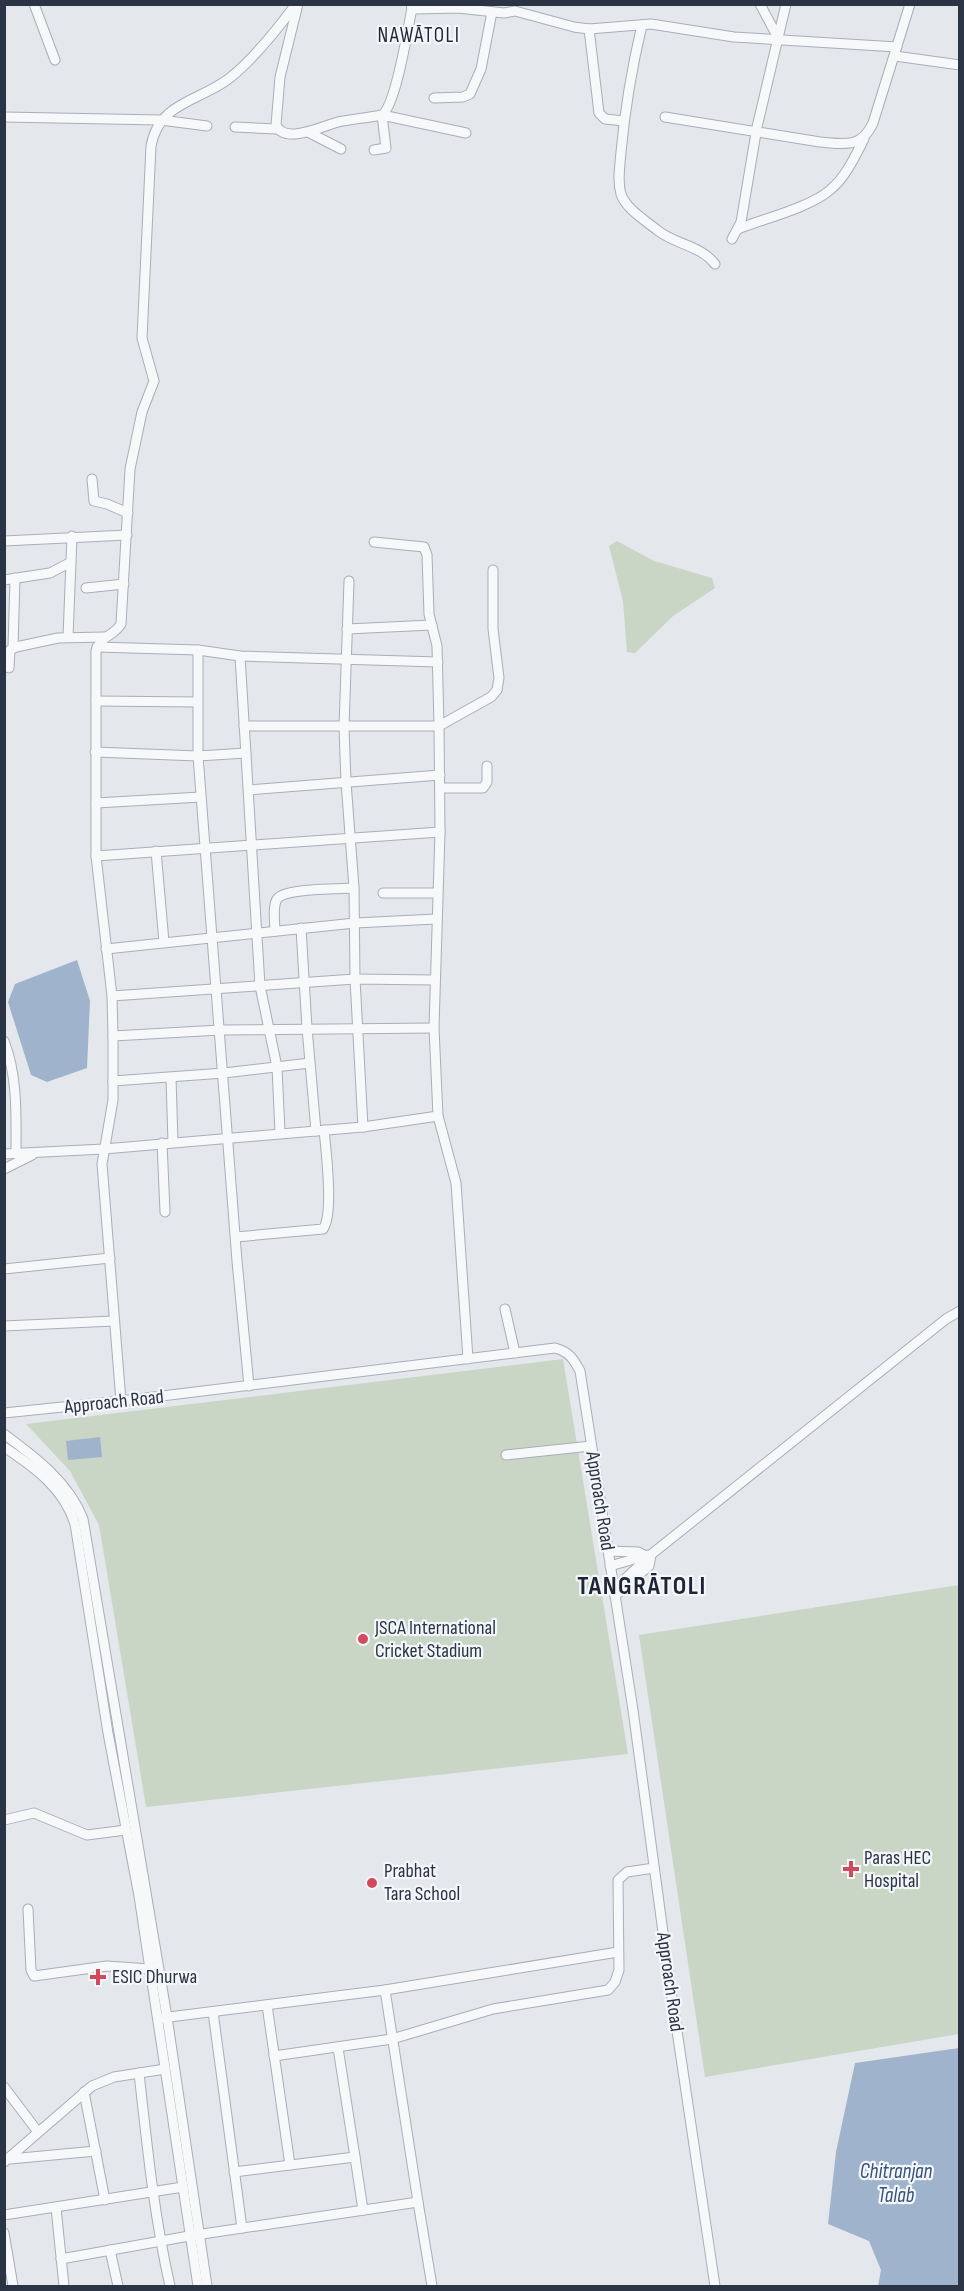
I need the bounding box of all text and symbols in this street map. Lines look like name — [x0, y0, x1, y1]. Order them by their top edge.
district label: NAWĀTOLI — [377, 23, 461, 48]
street label: Approach Road — [62, 1385, 165, 1419]
street label: Approach Road — [580, 1449, 620, 1552]
district label: TANGRĀTOLI — [577, 1571, 707, 1602]
place label: JSCA International Cricket Stadium — [374, 1616, 496, 1663]
marker: JSCA International Cricket Stadium — [356, 1632, 370, 1646]
place label: Paras HEC Hospital — [864, 1846, 931, 1893]
place label: Prabhat Tara School — [384, 1859, 460, 1906]
marker: Paras HEC Hospital — [842, 1860, 860, 1878]
marker: Prabhat Tara School — [365, 1876, 379, 1890]
street label: Approach Road — [651, 1930, 689, 2033]
place label: ESIC Dhurwa — [112, 1965, 197, 1989]
marker: ESIC Dhurwa — [89, 1968, 107, 1986]
water label: Chitranjan Talab — [860, 2159, 933, 2208]

